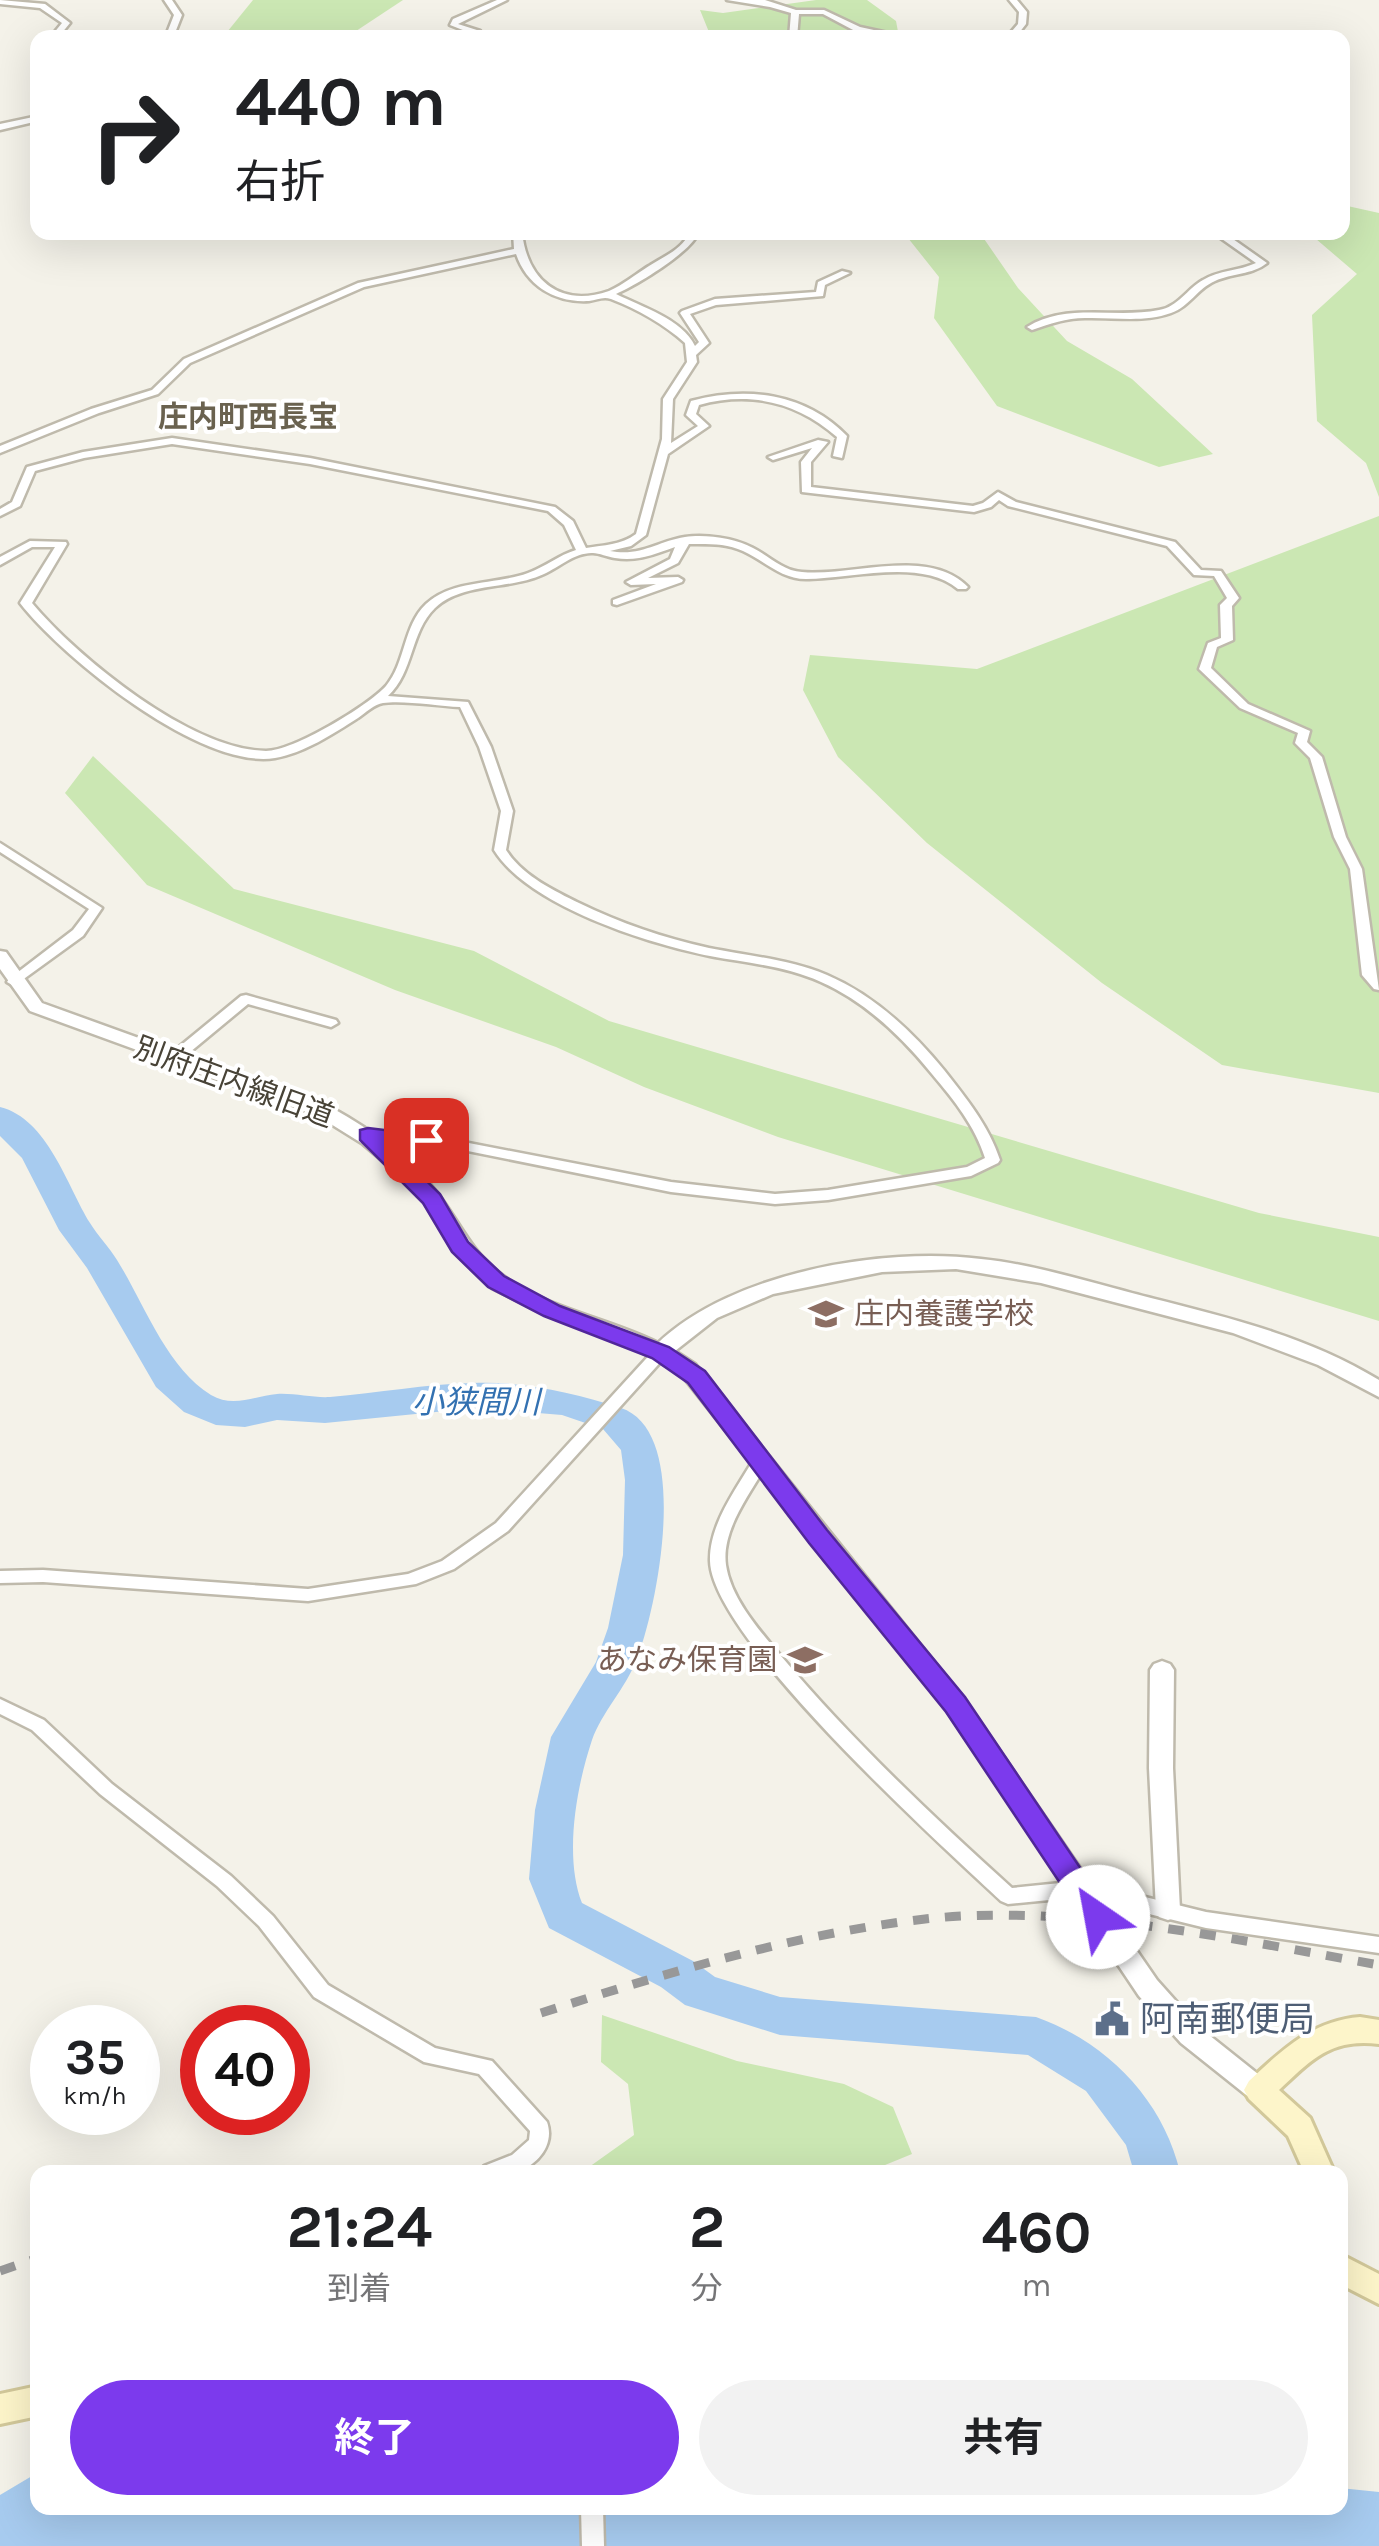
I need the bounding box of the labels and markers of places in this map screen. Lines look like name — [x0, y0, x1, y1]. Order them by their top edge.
pin — [384, 1098, 469, 1183]
school or university icon: 庄内養護学校 — [807, 1295, 845, 1333]
place label: 庄内養護学校 — [854, 1296, 1034, 1332]
school or university icon: あなみ保育園 — [786, 1641, 824, 1679]
place label: あなみ保育園 — [597, 1642, 777, 1678]
place label: 阿南郵便局 — [1140, 1999, 1315, 2040]
public building icon: 阿南郵便局 — [1093, 2000, 1131, 2038]

